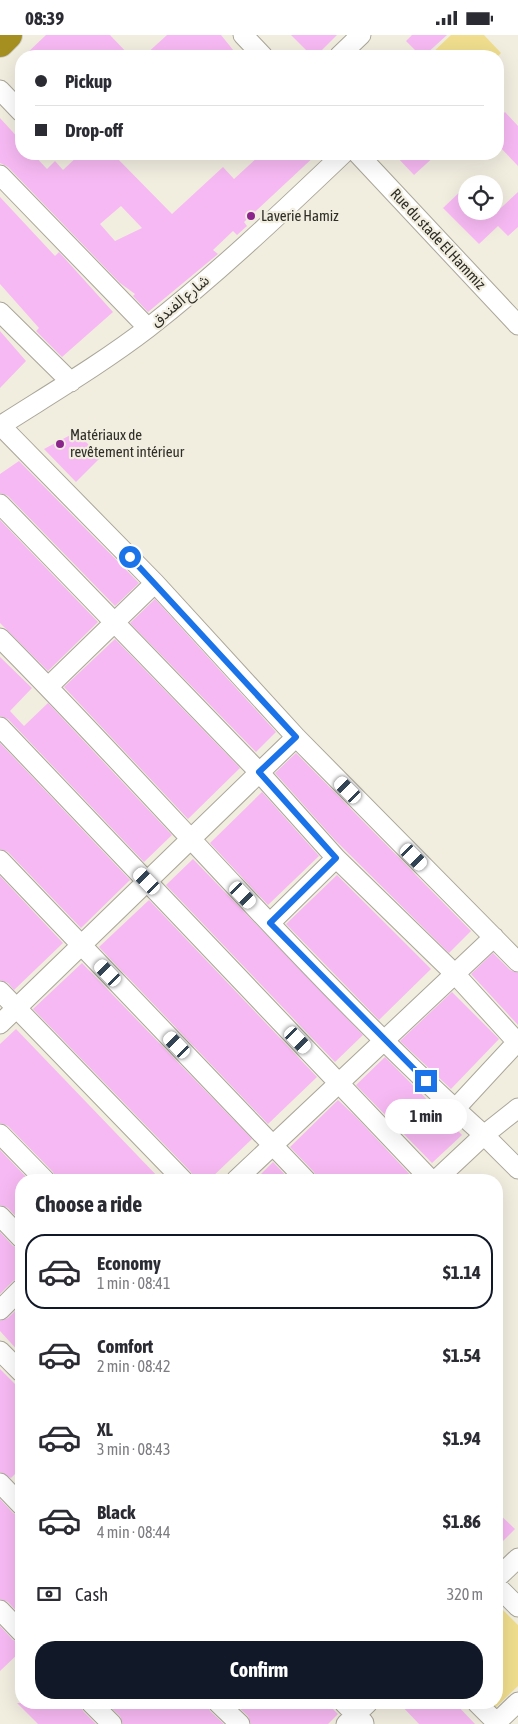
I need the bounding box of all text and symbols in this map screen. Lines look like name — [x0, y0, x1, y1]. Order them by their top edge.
text: 08:39 — [25, 7, 64, 29]
text: Pickup — [65, 70, 112, 92]
text: Drop-off — [65, 119, 123, 141]
map controls — [458, 175, 503, 220]
button: locate — [458, 175, 503, 220]
street label: Rue du stade El Hammiz — [387, 185, 490, 293]
place label: Laverie Hamiz — [261, 207, 339, 224]
marker: Laverie Hamiz — [245, 210, 257, 222]
street label: شارع الفندق — [147, 271, 215, 333]
place label: Matériaux de revêtement intérieur — [70, 426, 185, 460]
marker: Matériaux de revêtement intérieur — [54, 438, 66, 450]
route start — [119, 546, 141, 568]
car — [332, 774, 363, 806]
car — [398, 841, 429, 873]
car — [131, 865, 162, 897]
car — [227, 879, 258, 911]
car — [92, 957, 123, 989]
car — [282, 1024, 313, 1056]
car — [161, 1029, 192, 1061]
route end — [415, 1070, 437, 1092]
callout: 1 min — [385, 1099, 467, 1133]
text: 1 min — [410, 1107, 442, 1125]
text: Choose a ride — [35, 1191, 142, 1217]
icon: car — [37, 1249, 82, 1294]
text: Economy — [97, 1252, 161, 1274]
text: $1.14 — [443, 1261, 481, 1283]
text: 1 min · 08:41 — [97, 1274, 170, 1292]
icon: car — [37, 1332, 82, 1377]
text: Comfort — [97, 1335, 153, 1357]
text: $1.54 — [443, 1344, 481, 1366]
text: 2 min · 08:42 — [97, 1357, 170, 1375]
icon: car — [37, 1415, 82, 1460]
text: XL — [97, 1418, 113, 1440]
text: $1.94 — [443, 1427, 481, 1449]
text: 3 min · 08:43 — [97, 1440, 170, 1458]
icon: car — [37, 1498, 82, 1543]
text: Black — [97, 1501, 135, 1523]
text: $1.86 — [443, 1510, 481, 1532]
text: 4 min · 08:44 — [97, 1523, 170, 1541]
icon: cash — [35, 1580, 63, 1608]
text: Cash — [75, 1583, 108, 1605]
text: 320 m — [447, 1585, 483, 1603]
button: Confirm — [35, 1641, 483, 1699]

